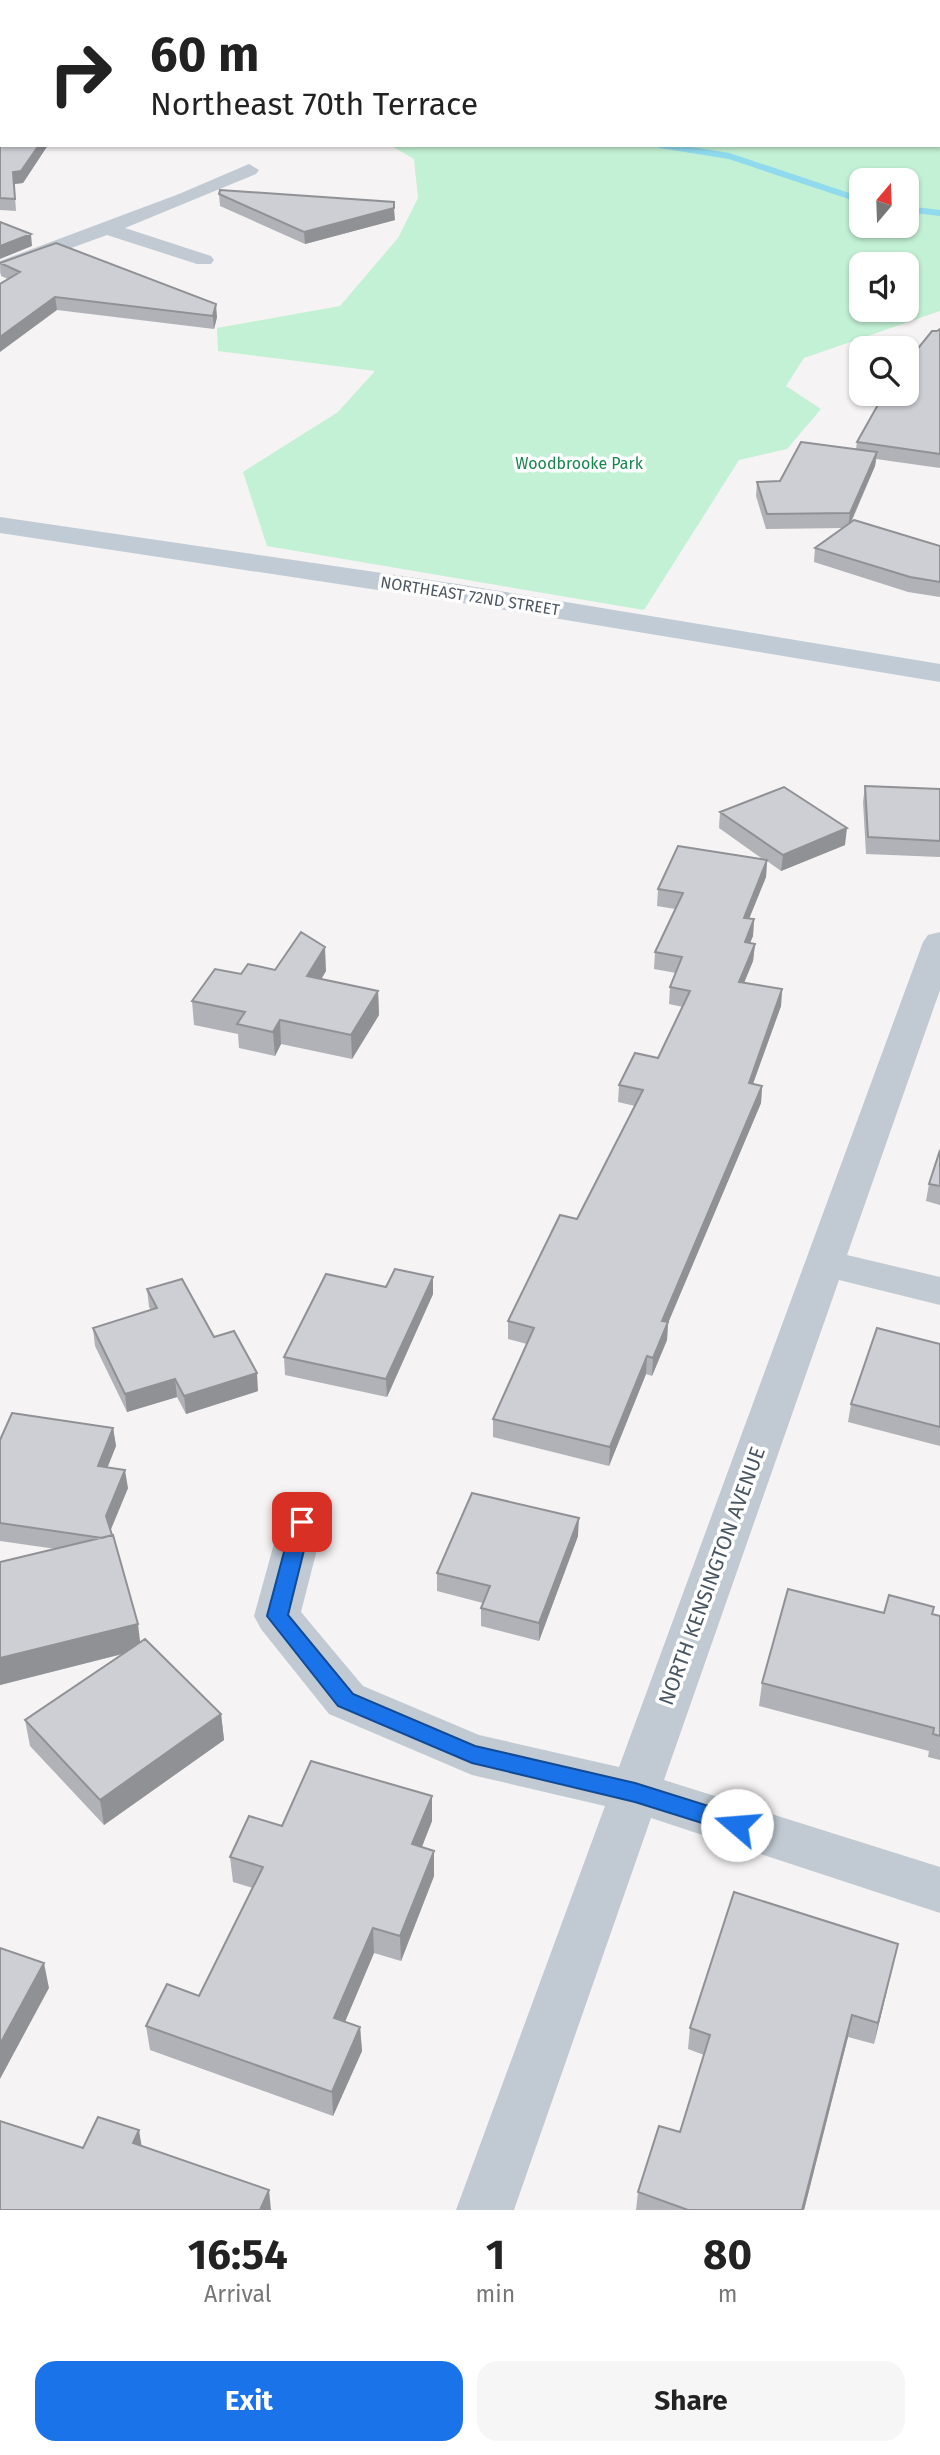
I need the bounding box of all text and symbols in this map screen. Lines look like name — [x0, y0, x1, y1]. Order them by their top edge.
text: 60 m — [150, 25, 259, 84]
icon: right — [35, 28, 126, 119]
text: Northeast 70th Terrace — [150, 85, 478, 123]
north arrow — [849, 168, 919, 238]
map controls — [849, 168, 919, 406]
button: sound — [849, 252, 919, 322]
button: search — [849, 336, 919, 406]
park label: Woodbrooke Park — [515, 454, 644, 473]
street label: NORTHEAST 72ND STREET — [379, 572, 562, 620]
street label: NORTH KENSINGTON AVENUE — [653, 1443, 771, 1709]
pin — [272, 1492, 332, 1552]
icon: arrive — [283, 1503, 321, 1541]
position arrow — [700, 1788, 774, 1862]
text: 16:54 — [188, 2230, 288, 2280]
text: 1 — [486, 2230, 505, 2280]
text: 80 — [703, 2230, 752, 2280]
text: Arrival — [204, 2280, 271, 2308]
text: min — [476, 2280, 515, 2308]
text: m — [718, 2280, 737, 2308]
button: Exit — [35, 2361, 463, 2441]
button: Share — [477, 2361, 905, 2441]

